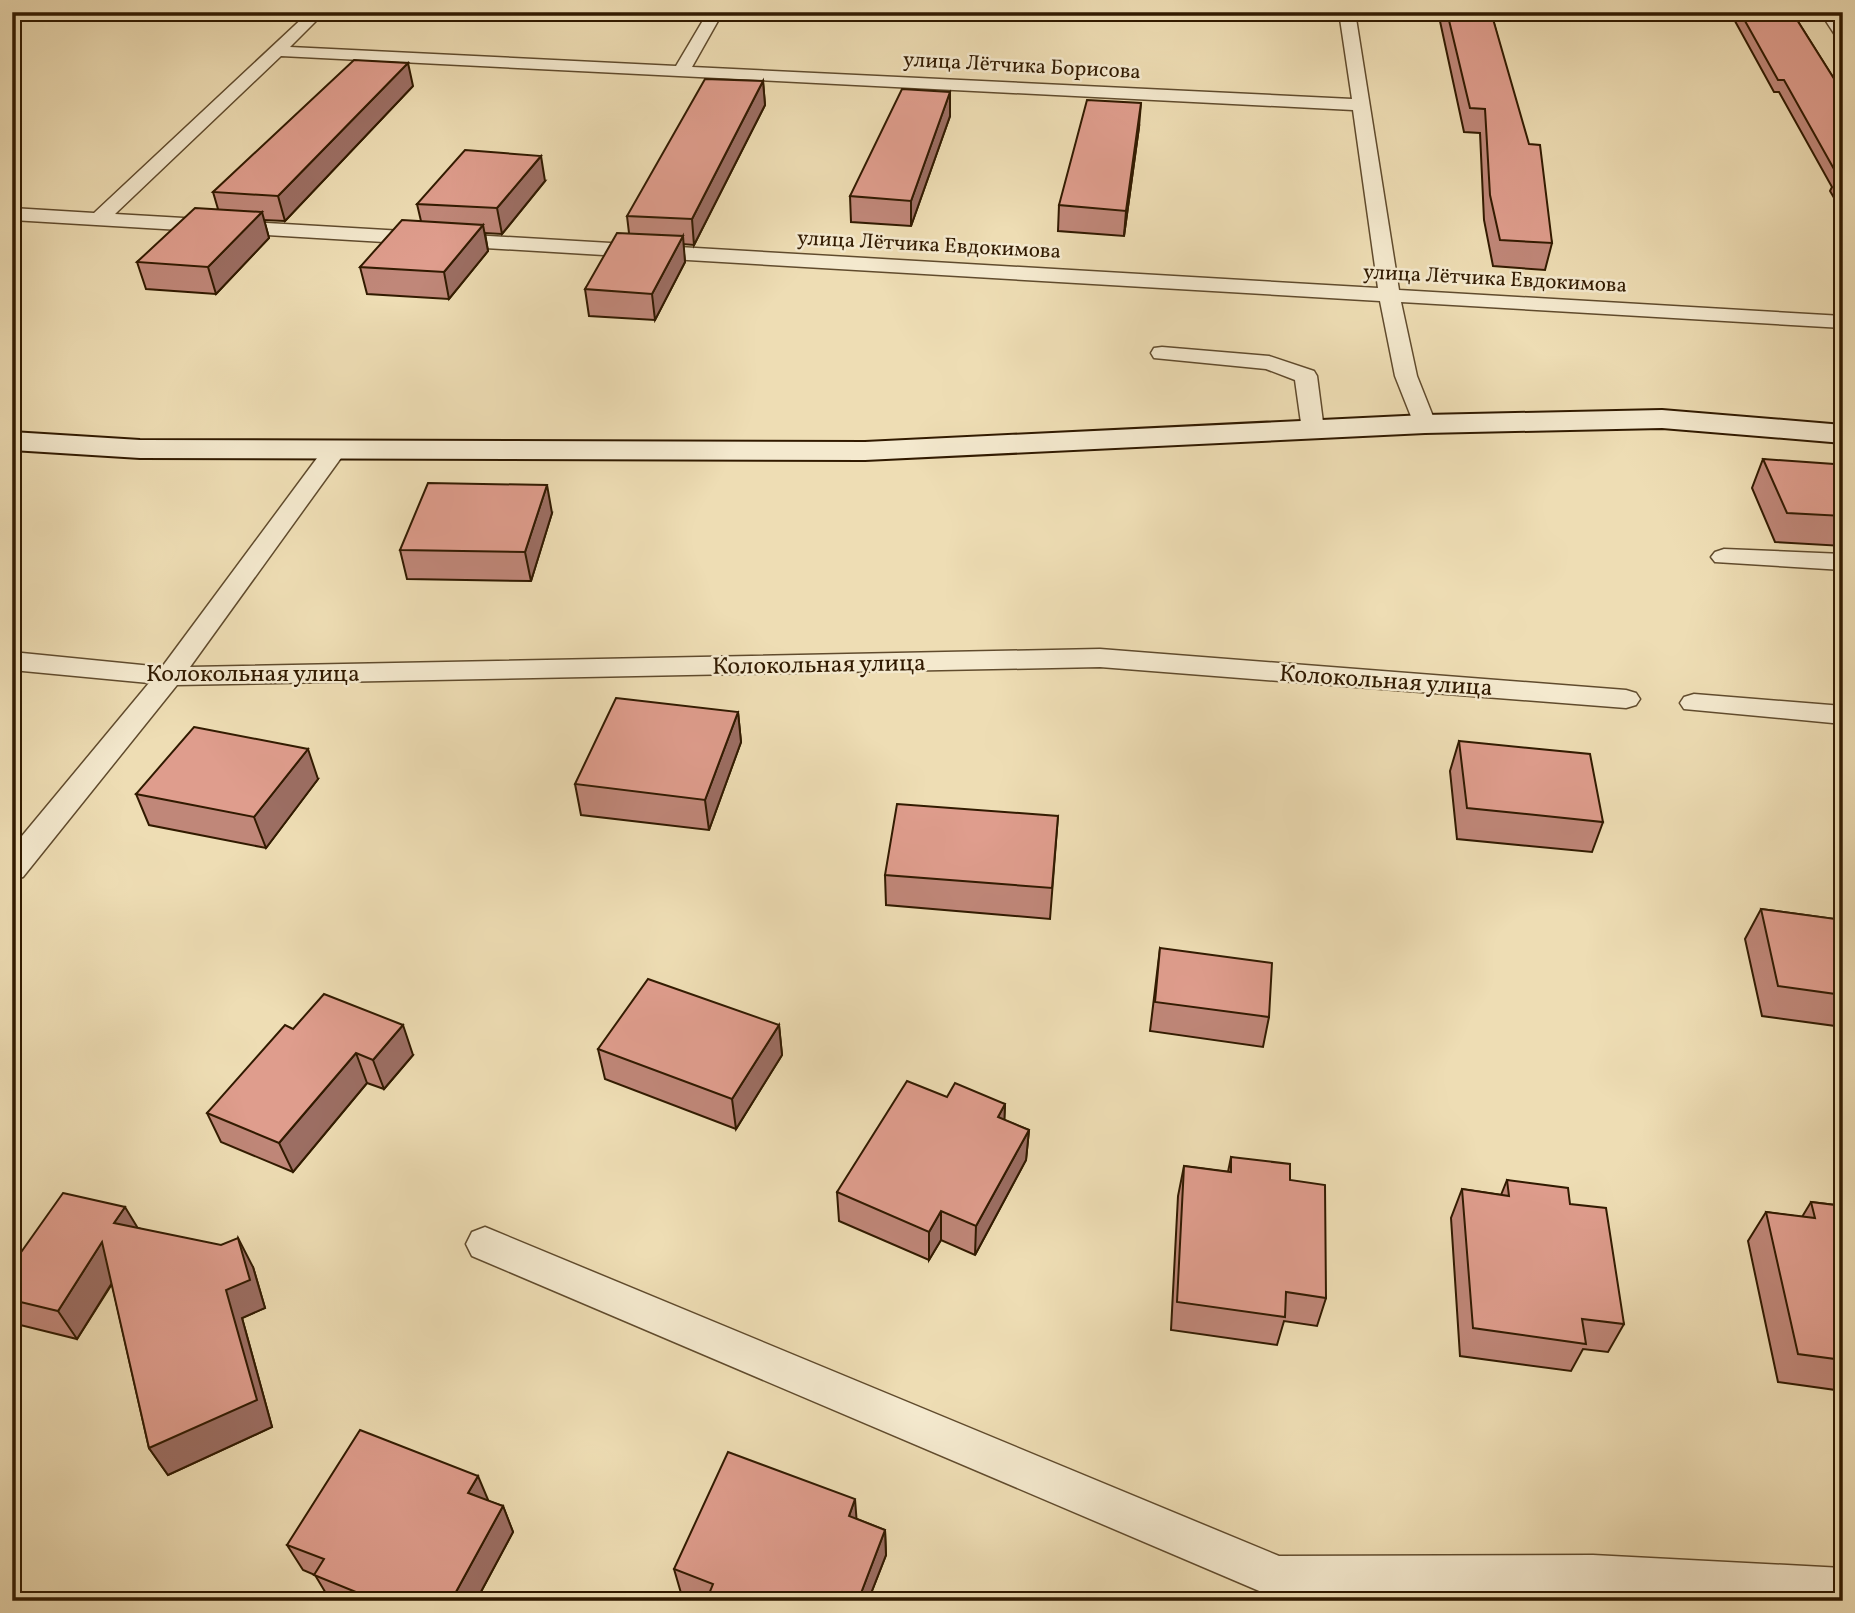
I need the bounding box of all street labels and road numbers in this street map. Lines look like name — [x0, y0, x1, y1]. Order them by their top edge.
street label: улица Лётчика Борисова — [902, 46, 1141, 87]
street label: улица Лётчика Евдокимова — [796, 224, 1062, 267]
street label: улица Лётчика Евдокимова — [1362, 258, 1628, 301]
street label: Колокольная улица — [712, 647, 926, 685]
street label: Колокольная улица — [146, 658, 360, 692]
street label: Колокольная улица — [1278, 658, 1494, 706]

